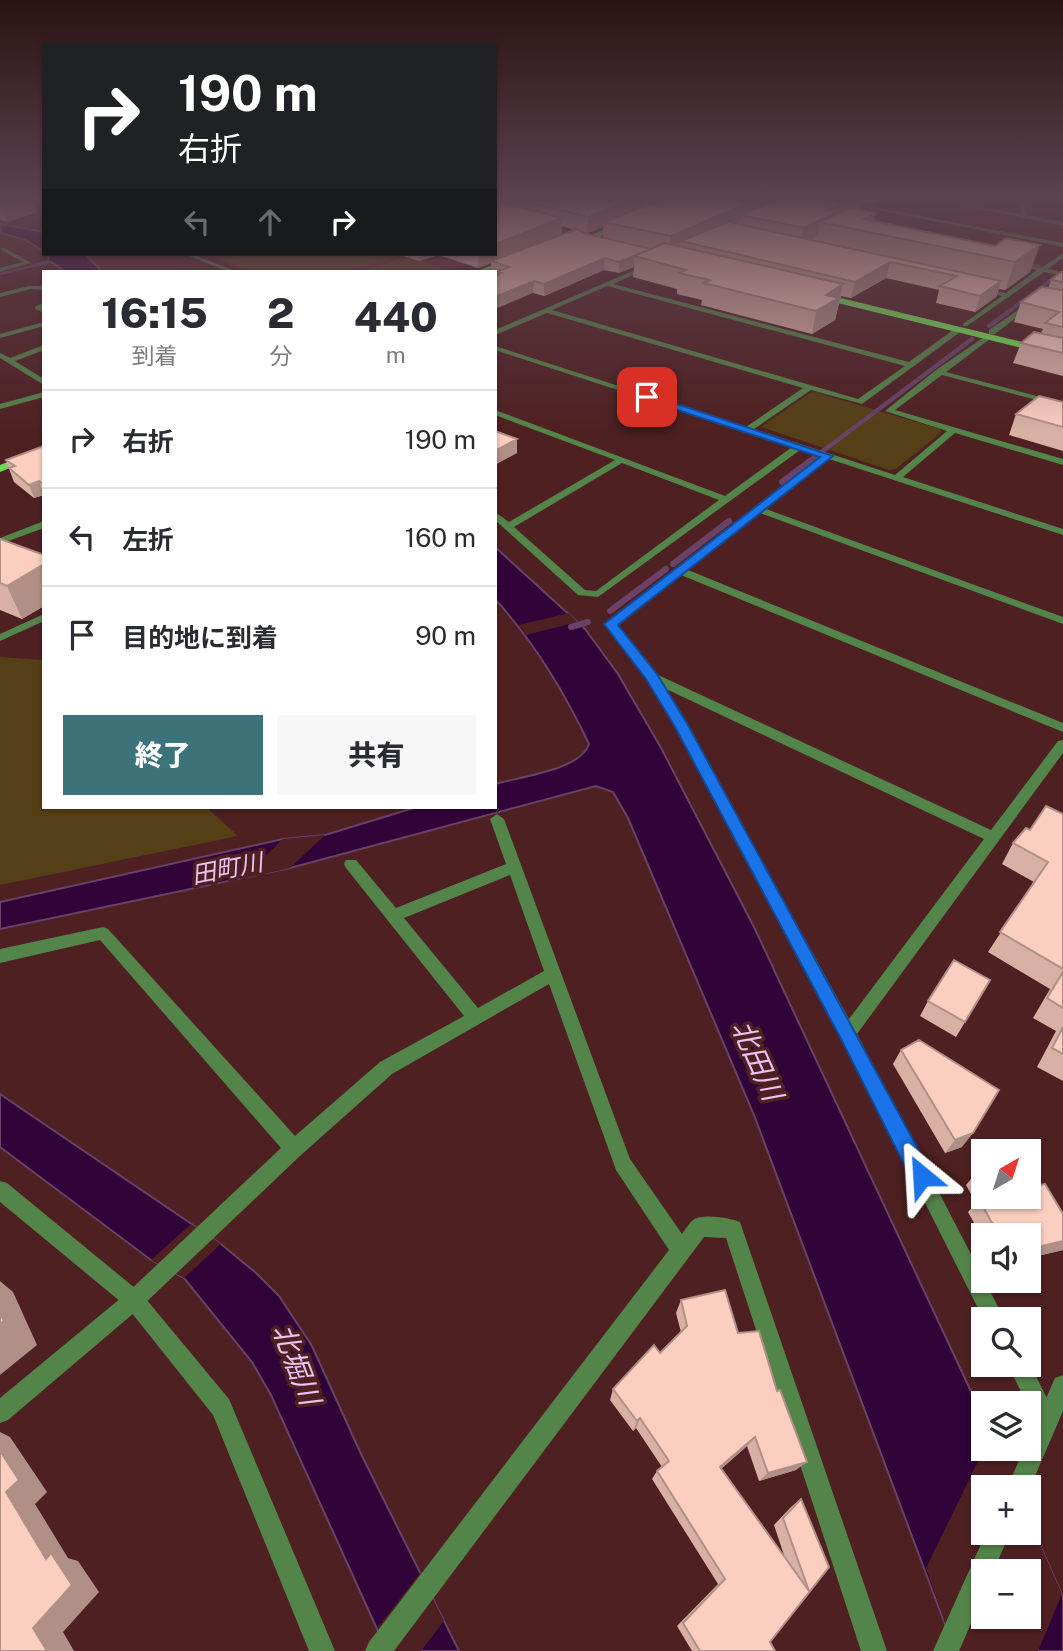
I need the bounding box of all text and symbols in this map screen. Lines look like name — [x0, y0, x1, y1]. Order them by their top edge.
text: 190 m — [178, 64, 318, 122]
icon: right — [63, 70, 154, 161]
text: 右折 — [178, 130, 242, 167]
icon: left — [178, 203, 216, 241]
icon: ahead — [251, 203, 289, 241]
icon: right — [324, 203, 362, 241]
text: 16:15 — [101, 288, 208, 337]
text: 2 — [267, 288, 294, 337]
text: 440 — [354, 292, 438, 341]
text: m — [386, 341, 406, 368]
text: 到着 — [132, 342, 178, 369]
text: 分 — [269, 342, 292, 369]
pin — [617, 367, 677, 427]
icon: arrive — [628, 378, 666, 416]
icon: right — [63, 420, 101, 458]
text: 190 m — [405, 424, 476, 455]
text: 右折 — [122, 426, 174, 457]
icon: left — [63, 518, 101, 556]
text: 160 m — [405, 522, 476, 553]
text: 左折 — [122, 524, 174, 555]
icon: arrive — [63, 616, 101, 654]
text: 90 m — [415, 620, 476, 651]
text: 目的地に到着 — [122, 622, 278, 653]
button: 終了 — [63, 715, 263, 795]
button: 共有 — [277, 715, 476, 795]
water label: 田町川 — [189, 847, 268, 889]
water label: 北田川 — [726, 1015, 791, 1108]
position arrow — [885, 1139, 959, 1213]
north arrow — [971, 1139, 1041, 1209]
map controls — [971, 1139, 1041, 1629]
button: sound — [971, 1223, 1041, 1293]
button: search — [971, 1307, 1041, 1377]
water label: 北堀川 — [267, 1319, 329, 1412]
button: layers — [971, 1391, 1041, 1461]
button: + — [971, 1475, 1041, 1545]
button: − — [971, 1559, 1041, 1629]

